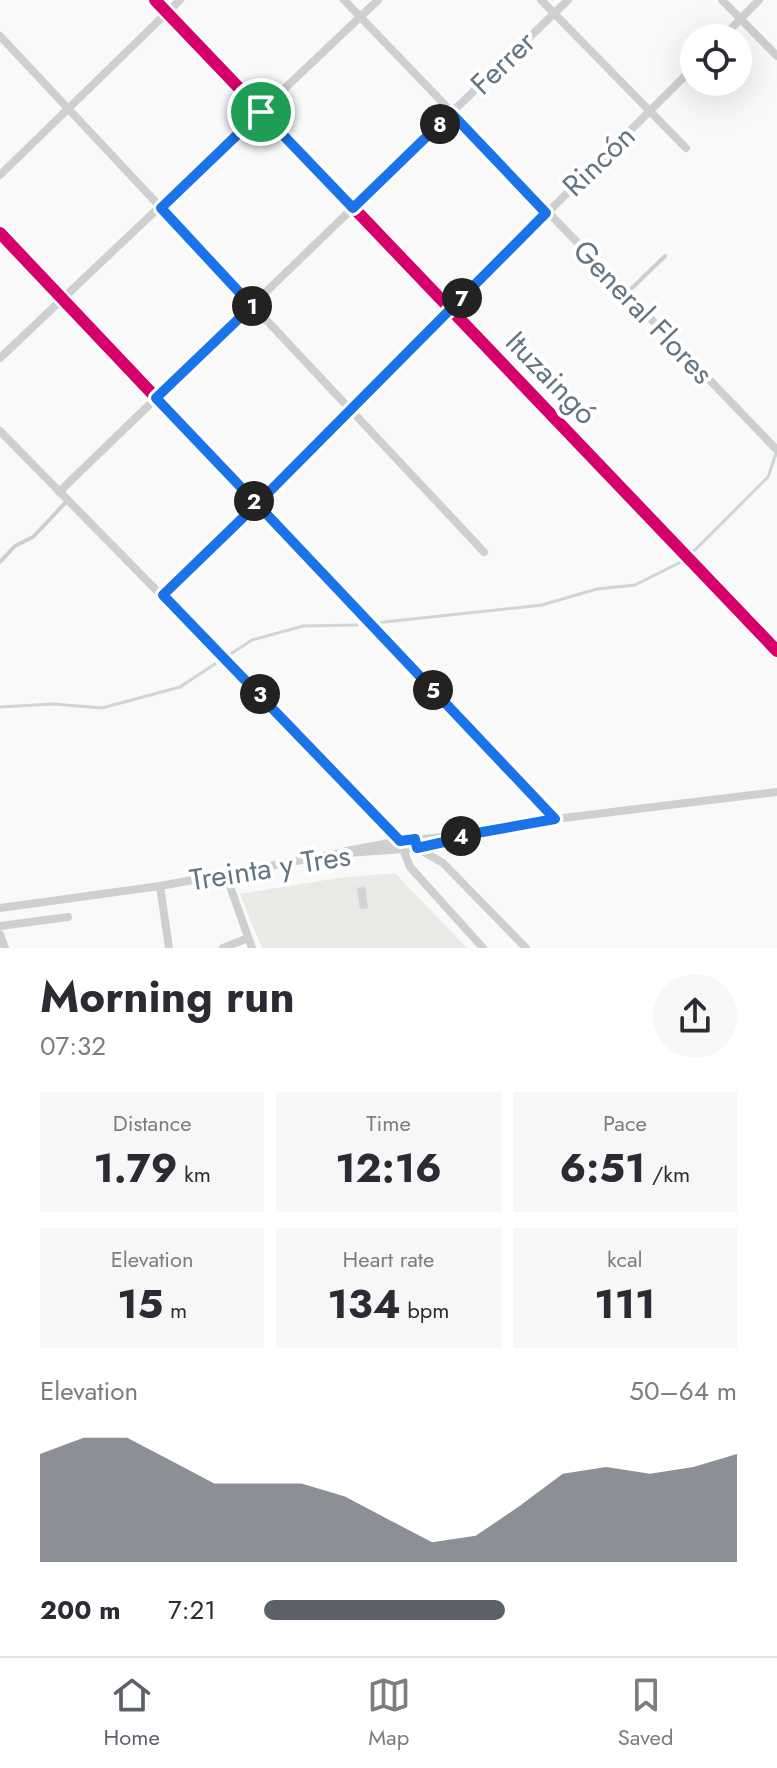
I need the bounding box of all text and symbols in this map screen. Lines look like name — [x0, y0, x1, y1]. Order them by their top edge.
street label: Ferrer — [461, 20, 545, 104]
map controls — [680, 24, 752, 96]
button: locate — [680, 24, 752, 96]
pin — [227, 78, 295, 146]
icon: arrive — [239, 90, 283, 134]
pin: 8 — [420, 104, 460, 144]
text: 8 — [433, 108, 447, 140]
street label: Rincón — [552, 115, 645, 206]
street label: General Flores — [563, 230, 723, 394]
pin: 7 — [442, 278, 482, 318]
text: 7 — [455, 282, 469, 314]
pin: 1 — [232, 286, 272, 326]
text: 1 — [246, 290, 258, 322]
street label: Ituzaingó — [496, 321, 607, 434]
pin: 2 — [234, 481, 274, 521]
text: 2 — [247, 485, 261, 517]
pin: 5 — [413, 670, 453, 710]
pin: 3 — [240, 674, 280, 714]
text: 5 — [426, 674, 440, 706]
text: 3 — [253, 678, 267, 710]
pin: 4 — [441, 816, 481, 856]
text: 4 — [453, 820, 469, 852]
street label: Treinta y Tres — [186, 834, 353, 901]
text: Morning run — [40, 965, 295, 1029]
button: share — [653, 974, 737, 1058]
text: 07:32 — [40, 1027, 106, 1065]
text: Distance — [113, 1107, 192, 1139]
text: Time — [366, 1107, 411, 1139]
text: Pace — [603, 1107, 647, 1139]
text: 1.79 — [93, 1139, 178, 1197]
text: 12:16 — [335, 1139, 442, 1197]
text: 6:51 — [560, 1139, 645, 1197]
text: km — [178, 1158, 211, 1190]
text: /km — [645, 1158, 690, 1190]
text: Elevation — [111, 1243, 194, 1275]
text: Heart rate — [343, 1243, 434, 1275]
text: kcal — [607, 1243, 643, 1275]
text: 15 — [117, 1275, 163, 1333]
text: 134 — [328, 1275, 401, 1333]
text: 111 — [594, 1275, 655, 1333]
text: m — [163, 1294, 187, 1326]
text: bpm — [401, 1294, 449, 1326]
text: Elevation — [40, 1372, 138, 1410]
text: 50–64 m — [629, 1372, 737, 1410]
text: 200 m — [40, 1591, 121, 1629]
text: 7:21 — [168, 1591, 216, 1629]
tab: Home — [104, 1673, 160, 1753]
tab: Map — [367, 1673, 411, 1753]
tab: Saved — [618, 1673, 673, 1753]

